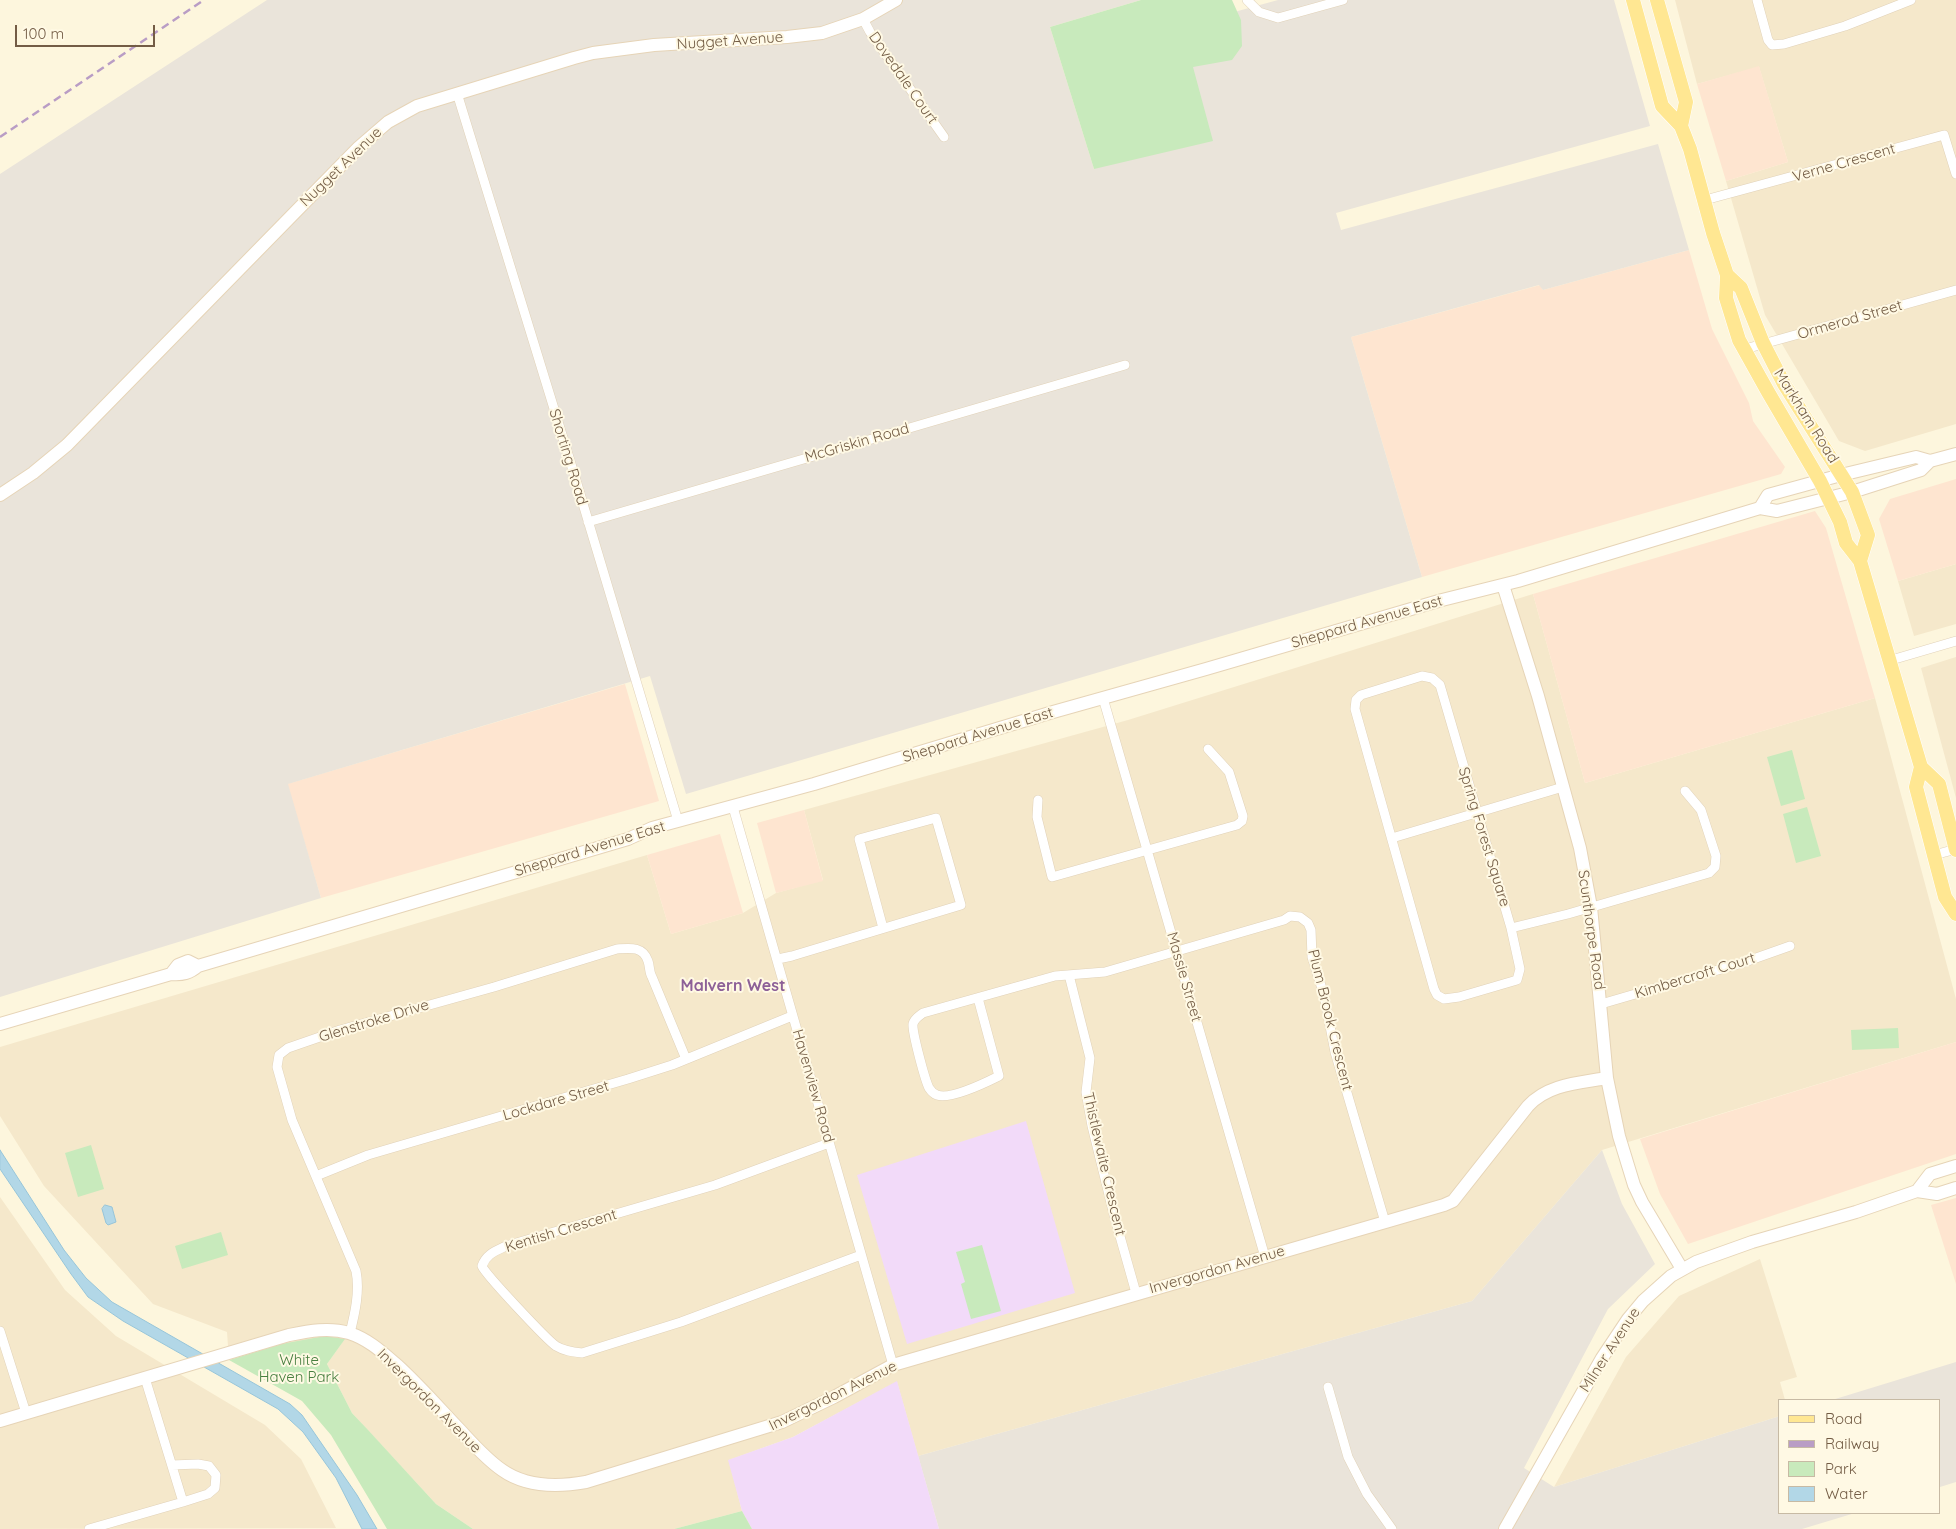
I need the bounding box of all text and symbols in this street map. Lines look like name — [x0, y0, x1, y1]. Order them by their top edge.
scale bar — [18, 15, 158, 47]
text: 100 m — [23, 24, 64, 43]
street label: Nugget Avenue — [676, 28, 784, 54]
street label: Dovedale Court — [865, 28, 941, 128]
street label: Nugget Avenue — [296, 123, 386, 211]
street label: Verne Crescent — [1791, 140, 1897, 186]
street label: Ormerod Street — [1796, 296, 1904, 344]
street label: Markham Road — [1770, 366, 1842, 466]
street label: Shorting Road — [545, 407, 591, 507]
street label: McGriskin Road — [803, 419, 911, 467]
street label: Sheppard Avenue East — [1289, 592, 1445, 652]
street label: Sheppard Avenue East — [901, 704, 1055, 766]
street label: Spring Forest Square — [1454, 765, 1514, 909]
street label: Sheppard Avenue East — [513, 818, 667, 880]
street label: Scunthorpe Road — [1574, 869, 1608, 991]
street label: Massie Street — [1163, 930, 1205, 1024]
street label: Plum Brook Crescent — [1304, 948, 1356, 1092]
street label: Kimbercroft Court — [1633, 949, 1757, 1003]
district label: Malvern West — [681, 976, 785, 996]
street label: Glenstroke Drive — [317, 996, 431, 1046]
street label: Havenview Road — [788, 1027, 838, 1145]
street label: Lockdare Street — [501, 1077, 611, 1125]
street label: Thistlewaite Crescent — [1079, 1091, 1129, 1237]
street label: Kentish Crescent — [503, 1205, 619, 1257]
street label: Invergordon Avenue — [1147, 1242, 1287, 1298]
street label: Milner Avenue — [1576, 1304, 1644, 1396]
street label: Invergordon Avenue — [373, 1345, 485, 1457]
park label: White Haven Park — [259, 1351, 339, 1386]
street label: Invergordon Avenue — [766, 1357, 900, 1435]
legend — [1778, 1399, 1941, 1514]
text: Road — [1825, 1409, 1862, 1428]
text: Railway — [1825, 1434, 1880, 1453]
text: Park — [1825, 1459, 1857, 1478]
text: Water — [1825, 1484, 1868, 1503]

